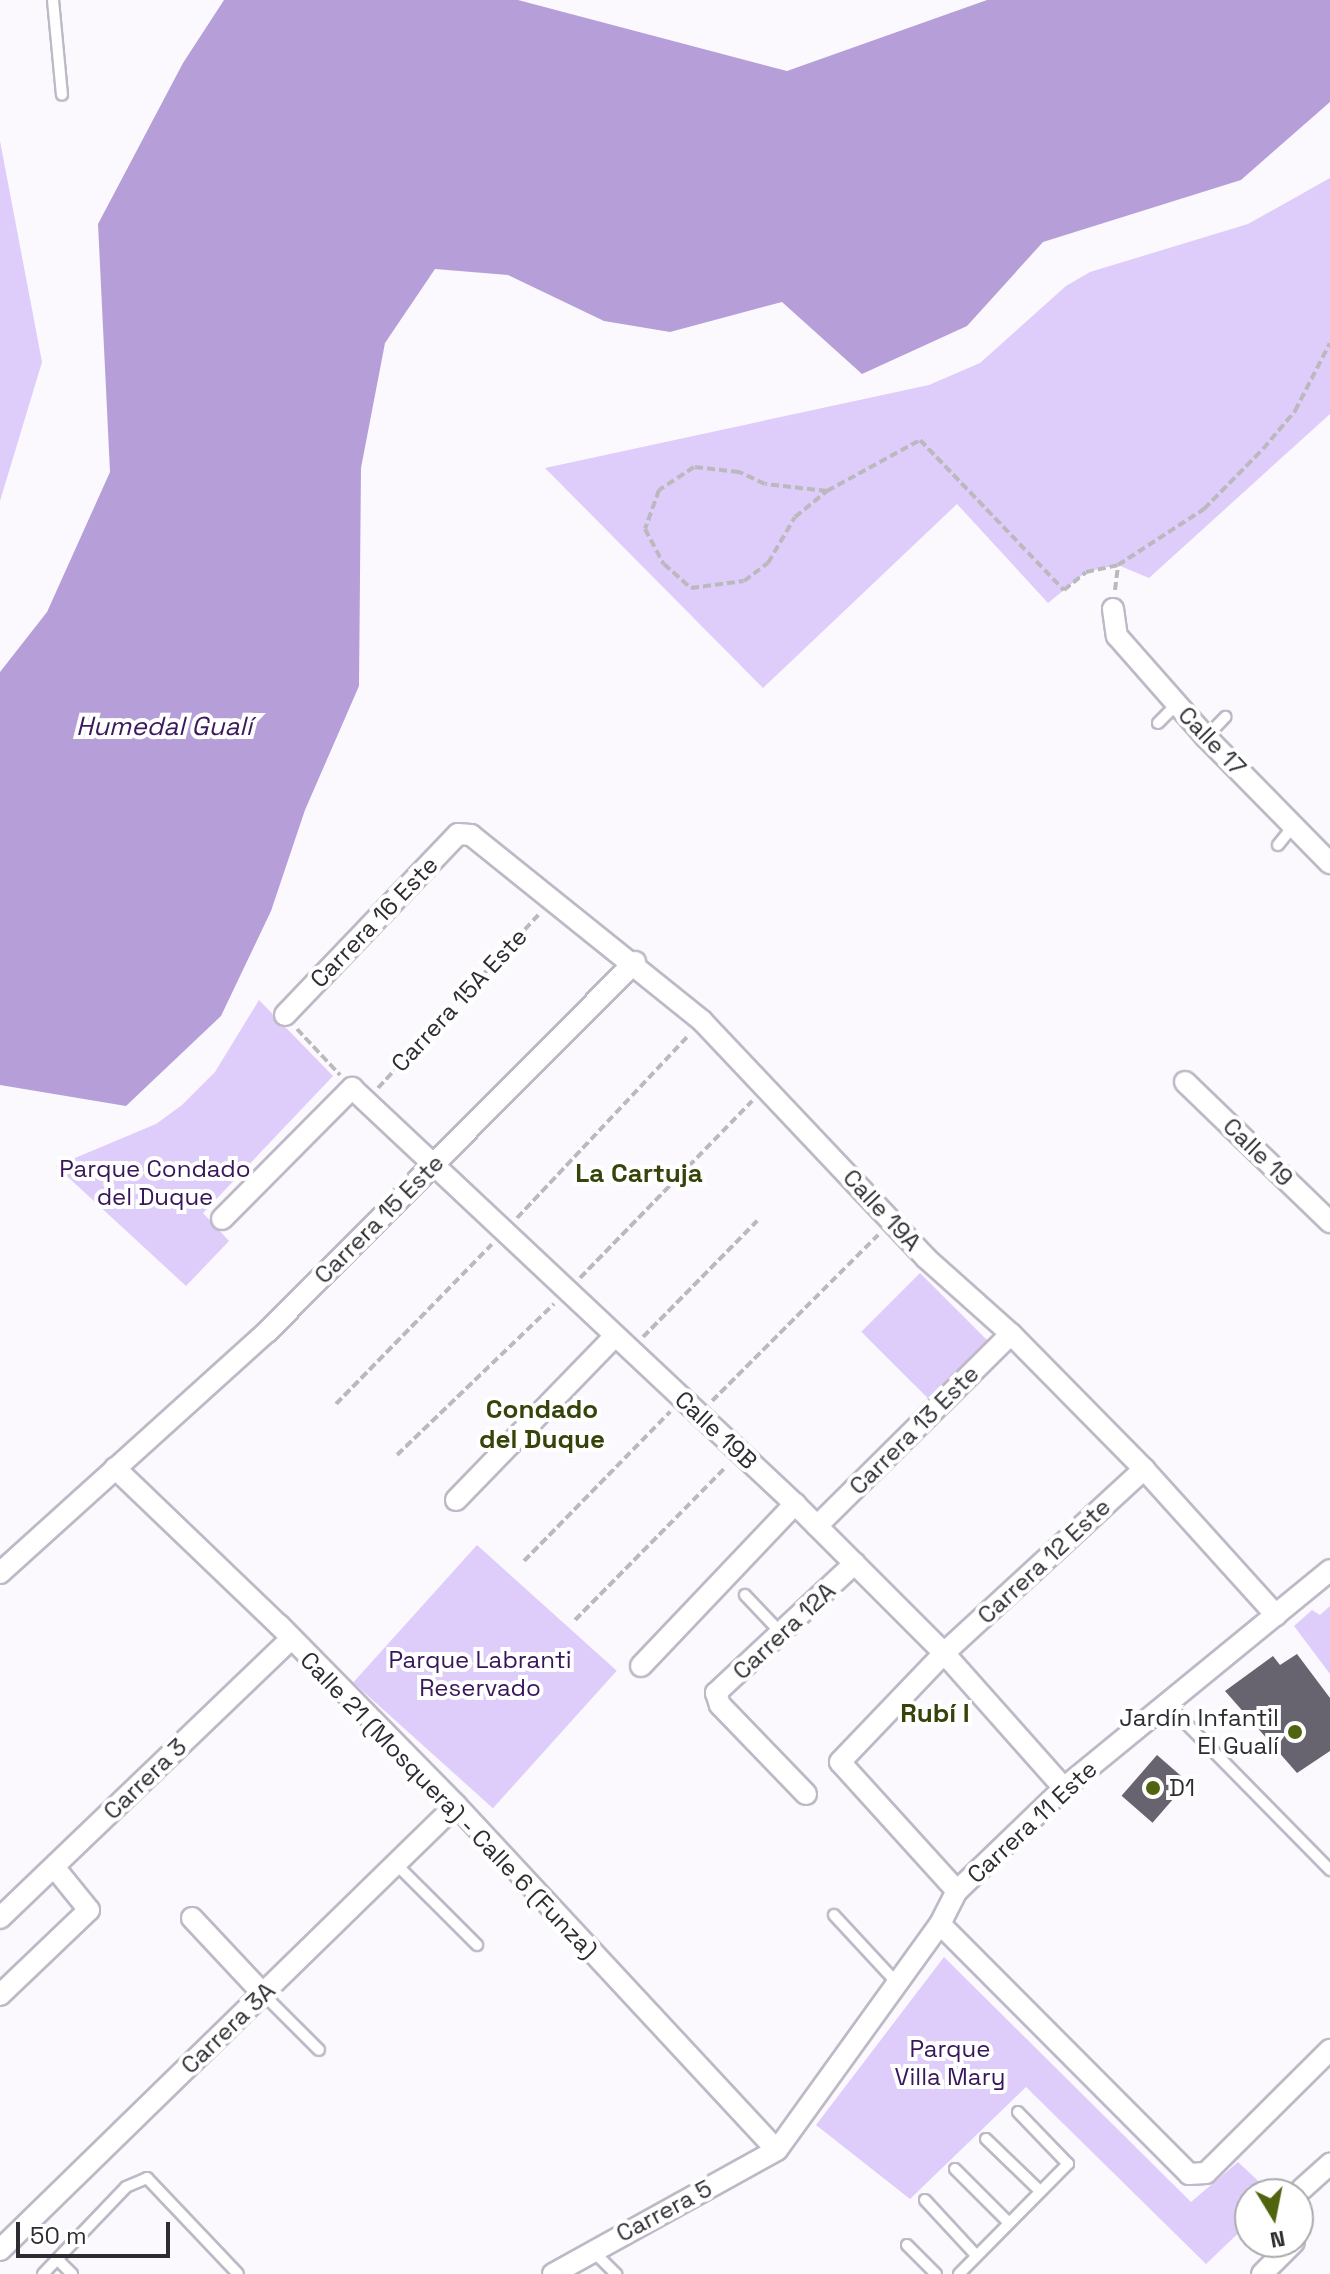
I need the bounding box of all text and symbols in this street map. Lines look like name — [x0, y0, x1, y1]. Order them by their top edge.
street label: Calle 17 — [1172, 700, 1252, 782]
water label: Humedal Gualí — [76, 711, 252, 743]
street label: Carrera 16 Este — [304, 850, 444, 994]
street label: Carrera 15A Este — [385, 922, 533, 1078]
street label: Calle 19 — [1217, 1112, 1299, 1192]
street label: Carrera 15 Este — [308, 1148, 450, 1290]
park label: Parque Condado del Duque — [59, 1155, 251, 1211]
district label: La Cartuja — [575, 1158, 703, 1190]
street label: Calle 19A — [837, 1163, 927, 1257]
street label: Carrera 13 Este — [843, 1359, 985, 1501]
street label: Calle 19B — [669, 1385, 763, 1475]
district label: Condado del Duque — [479, 1394, 605, 1456]
street label: Carrera 12 Este — [972, 1492, 1116, 1630]
street label: Carrera 12A — [727, 1576, 841, 1686]
street label: Calle 21 (Mosquera) - Calle 6 (Funza) — [294, 1645, 604, 1965]
park label: Parque Labranti Reservado — [388, 1646, 572, 1702]
district label: Rubí I — [900, 1698, 970, 1730]
place label: Jardín Infantil El Gualí — [1119, 1704, 1279, 1760]
marker: Jardín Infantil El Gualí — [1286, 1723, 1304, 1741]
street label: Carrera 3 — [98, 1732, 192, 1826]
street label: Carrera 11 Este — [961, 1755, 1103, 1889]
place label: D1 — [1169, 1774, 1195, 1802]
marker: D1 — [1144, 1779, 1162, 1797]
street label: Carrera 3A — [175, 1976, 281, 2080]
park label: Parque Villa Mary — [895, 2035, 1005, 2091]
street label: Carrera 5 — [611, 2174, 717, 2248]
north arrow — [1234, 2178, 1314, 2258]
scale bar — [20, 2206, 174, 2256]
text: 50 m — [30, 2220, 87, 2251]
text: N — [1268, 2225, 1288, 2255]

